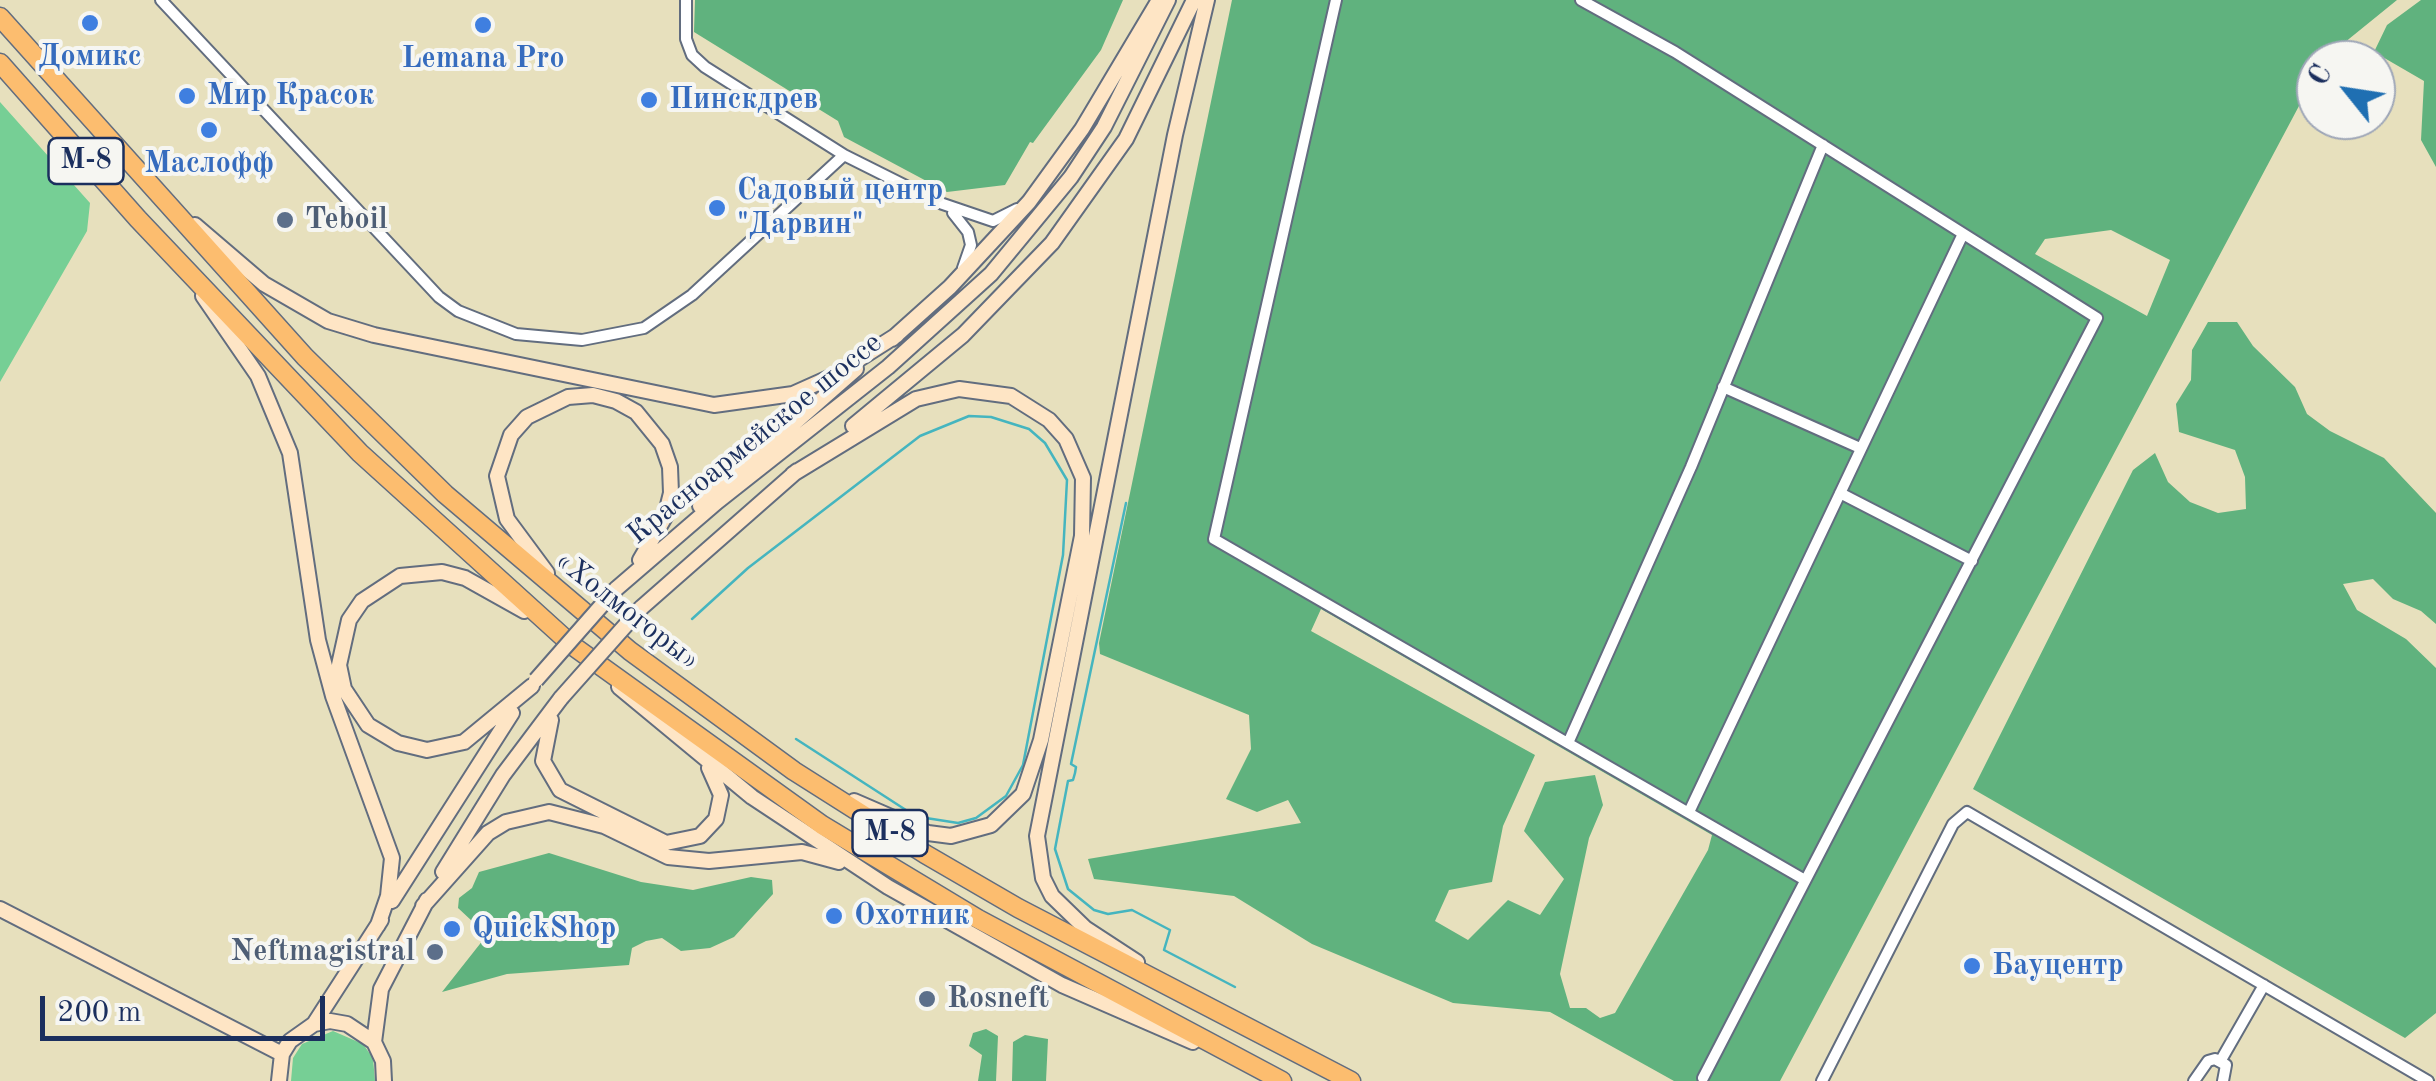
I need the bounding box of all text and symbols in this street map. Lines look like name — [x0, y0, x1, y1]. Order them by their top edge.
marker: Домикс — [79, 12, 101, 34]
marker: Lemana Pro — [472, 14, 494, 36]
place label: Домикс — [38, 39, 142, 75]
north arrow — [2296, 40, 2396, 140]
place label: Lemana Pro — [401, 41, 565, 77]
text: С — [2305, 61, 2338, 91]
place label: Мир Красок — [207, 78, 374, 114]
place label: Пинскдрев — [669, 82, 818, 118]
marker: Мир Красок — [176, 85, 198, 107]
marker: Пинскдрев — [638, 89, 660, 111]
marker: Маслофф — [198, 119, 220, 141]
road number: М-8 — [48, 138, 124, 184]
place label: Маслофф — [144, 146, 274, 182]
place label: Садовый центр "Дарвин" — [737, 173, 943, 244]
marker: Садовый центр "Дарвин" — [706, 197, 728, 219]
place label: Teboil — [305, 202, 388, 238]
marker: Teboil — [274, 209, 296, 231]
street label: Красноармейское шоссе — [620, 325, 890, 553]
street label: «Холмогоры» — [547, 543, 707, 679]
road number: М-8 — [852, 810, 928, 856]
place label: Охотник — [854, 898, 970, 934]
marker: Охотник — [823, 905, 845, 927]
place label: QuickShop — [472, 911, 616, 947]
marker: QuickShop — [441, 918, 463, 940]
place label: Neftmagistral — [230, 934, 415, 970]
marker: Neftmagistral — [424, 941, 446, 963]
place label: Бауцентр — [1992, 948, 2124, 984]
marker: Бауцентр — [1961, 955, 1983, 977]
scale bar — [45, 976, 330, 1038]
place label: Rosneft — [947, 981, 1049, 1017]
marker: Rosneft — [916, 988, 938, 1010]
text: 200 m — [57, 998, 141, 1028]

